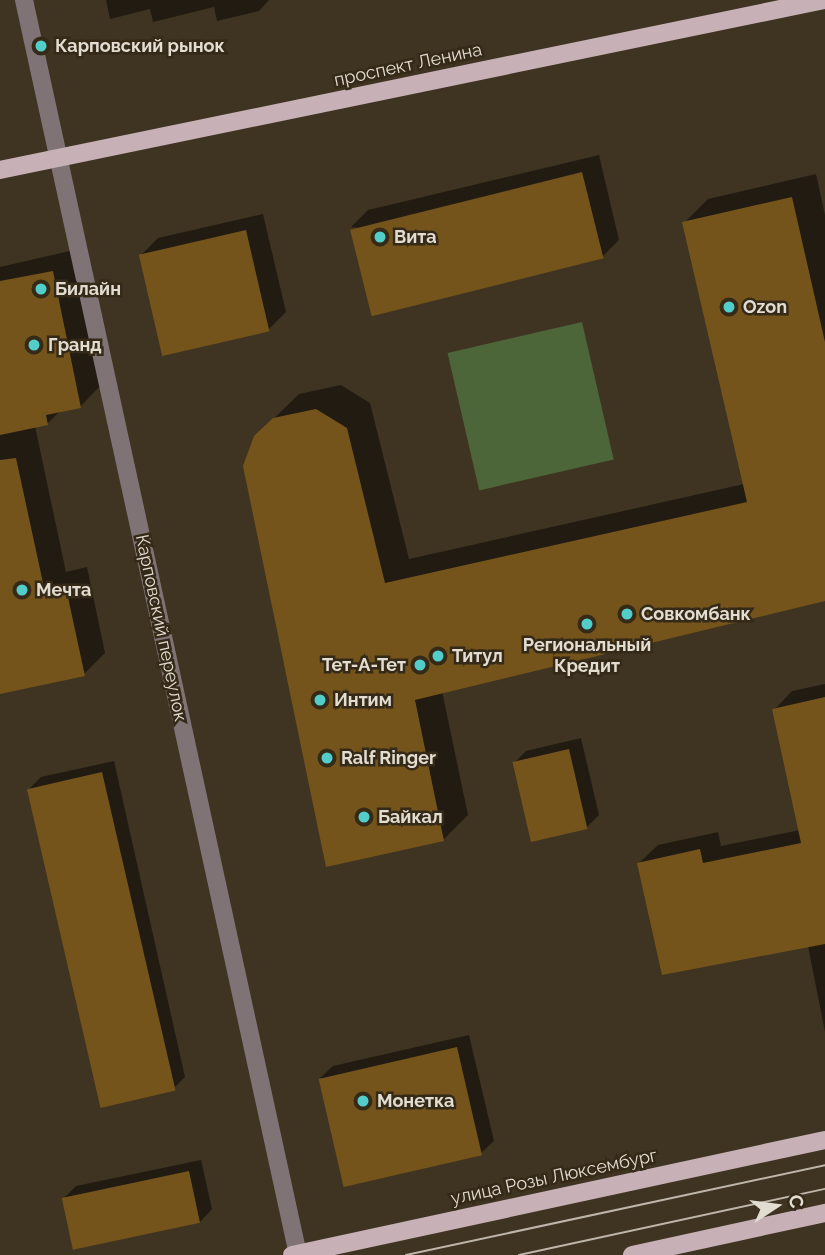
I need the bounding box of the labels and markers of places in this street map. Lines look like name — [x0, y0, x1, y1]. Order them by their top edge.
place label: Карповский рынок — [55, 35, 225, 57]
marker: Карповский рынок — [33, 38, 49, 54]
place label: Вита — [394, 226, 437, 248]
marker: Вита — [372, 229, 388, 245]
place label: Билайн — [55, 278, 121, 300]
marker: Билайн — [33, 281, 49, 297]
place label: Ozon — [743, 296, 787, 318]
marker: Ozon — [721, 299, 737, 315]
place label: Гранд — [48, 334, 102, 356]
marker: Гранд — [26, 337, 42, 353]
place label: Мечта — [36, 579, 91, 601]
marker: Мечта — [14, 582, 30, 598]
place label: Совкомбанк — [641, 603, 751, 625]
marker: Совкомбанк — [619, 606, 635, 622]
marker: Региональный Кредит — [579, 616, 595, 632]
place label: Региональный Кредит — [523, 635, 651, 678]
place label: Титул — [452, 645, 503, 667]
marker: Титул — [430, 648, 446, 664]
place label: Тет-А-Тет — [322, 654, 406, 676]
marker: Тет-А-Тет — [412, 657, 428, 673]
place label: Интим — [334, 689, 392, 711]
marker: Интим — [312, 692, 328, 708]
place label: Ralf Ringer — [341, 747, 436, 769]
marker: Ralf Ringer — [319, 750, 335, 766]
place label: Байкал — [378, 806, 443, 828]
marker: Байкал — [356, 809, 372, 825]
place label: Монетка — [377, 1090, 454, 1112]
marker: Монетка — [355, 1093, 371, 1109]

